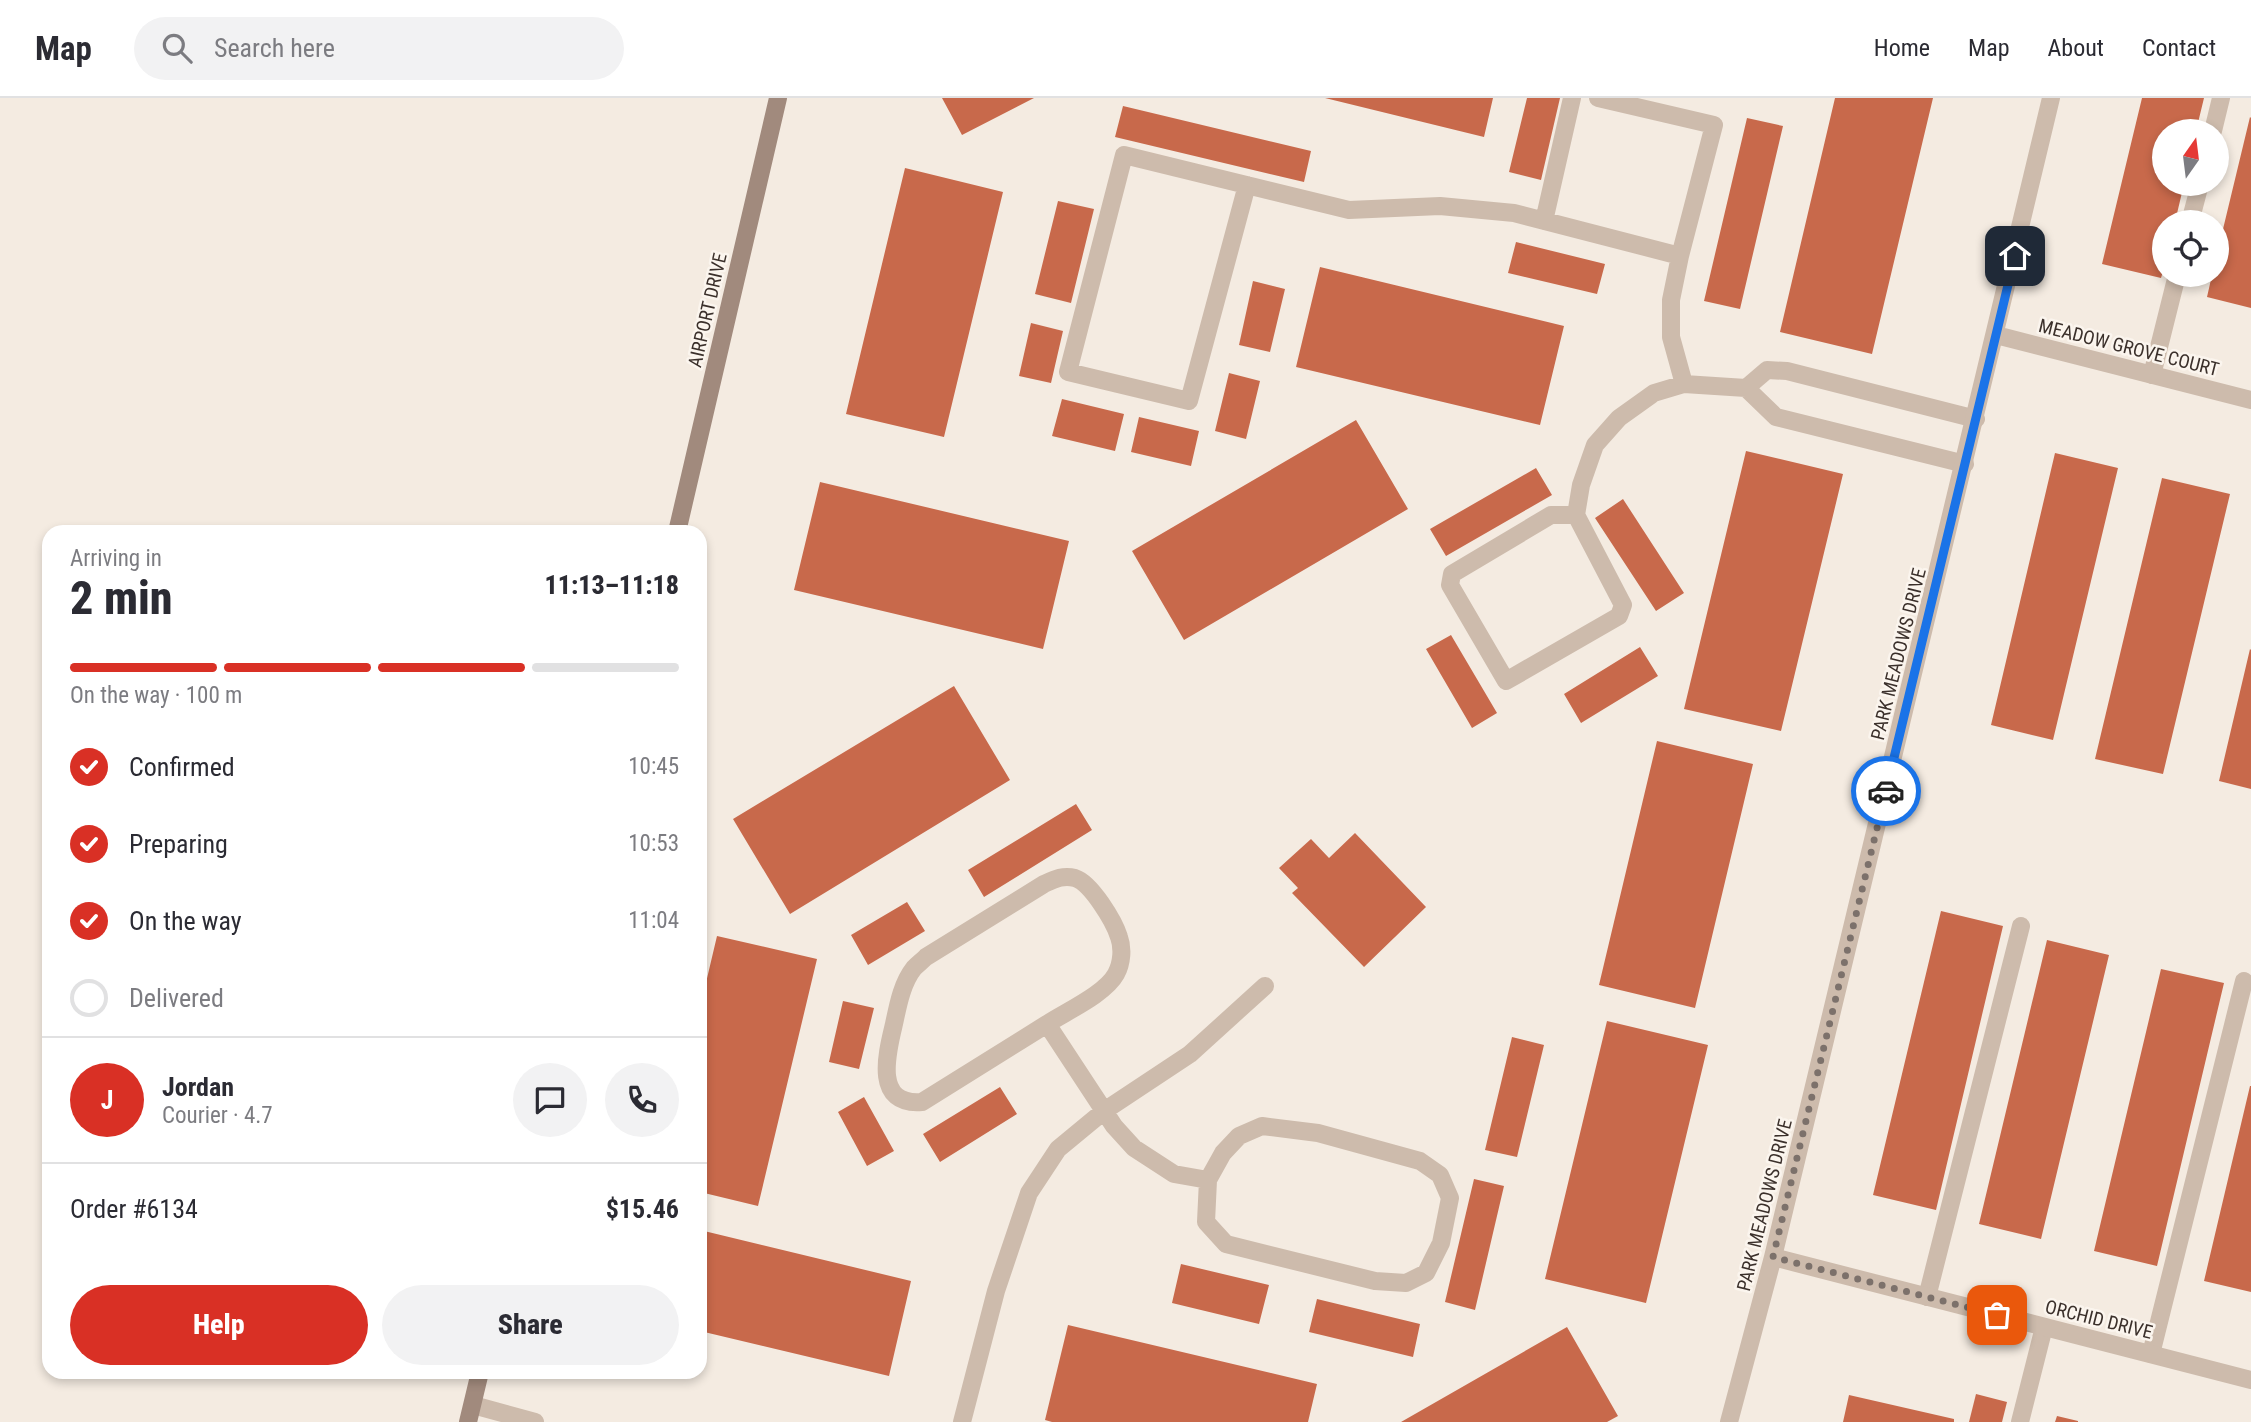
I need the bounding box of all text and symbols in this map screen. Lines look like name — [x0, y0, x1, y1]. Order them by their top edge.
search box — [134, 17, 624, 80]
text: Map — [35, 29, 92, 68]
icon: search — [158, 29, 196, 67]
text: Search here — [214, 33, 335, 63]
text: Home — [1874, 34, 1930, 62]
text: Map — [1968, 34, 2010, 62]
text: About — [2048, 34, 2104, 62]
text: Contact — [2142, 34, 2216, 62]
north arrow — [2152, 119, 2230, 196]
map controls — [2152, 119, 2229, 287]
button: locate — [2152, 210, 2229, 287]
pin — [1985, 226, 2045, 286]
icon: home — [1996, 237, 2034, 275]
street label: AIRPORT DRIVE — [683, 251, 732, 370]
street label: MEADOW GROVE COURT — [2036, 314, 2221, 381]
text: Arriving in — [70, 545, 162, 572]
street label: PARK MEADOWS DRIVE — [1866, 566, 1931, 743]
text: 11:13–11:18 — [545, 570, 679, 600]
text: 2 min — [70, 571, 173, 625]
text: On the way · 100 m — [70, 682, 242, 709]
icon: check — [70, 748, 108, 786]
text: Confirmed — [129, 752, 235, 782]
text: 10:45 — [628, 753, 679, 780]
courier — [1851, 756, 1921, 826]
icon: car — [1867, 772, 1905, 810]
icon: check — [70, 825, 108, 863]
text: Preparing — [129, 829, 228, 859]
text: 10:53 — [628, 830, 679, 857]
icon: check — [70, 902, 108, 940]
text: On the way — [129, 906, 242, 936]
text: 11:04 — [628, 907, 679, 934]
text: Delivered — [129, 983, 224, 1013]
button: chat — [513, 1063, 587, 1137]
button: phone — [605, 1063, 679, 1137]
text: Jordan — [162, 1072, 234, 1102]
text: J — [101, 1085, 113, 1115]
text: Courier · 4.7 — [162, 1102, 273, 1129]
street label: PARK MEADOWS DRIVE — [1732, 1117, 1797, 1294]
text: Order #6134 — [70, 1194, 198, 1224]
text: $15.46 — [606, 1194, 679, 1224]
button: Help — [70, 1285, 368, 1365]
button: Share — [382, 1285, 679, 1365]
pin — [1967, 1285, 2027, 1345]
street label: ORCHID DRIVE — [2043, 1295, 2155, 1344]
icon: bag — [1978, 1296, 2016, 1334]

